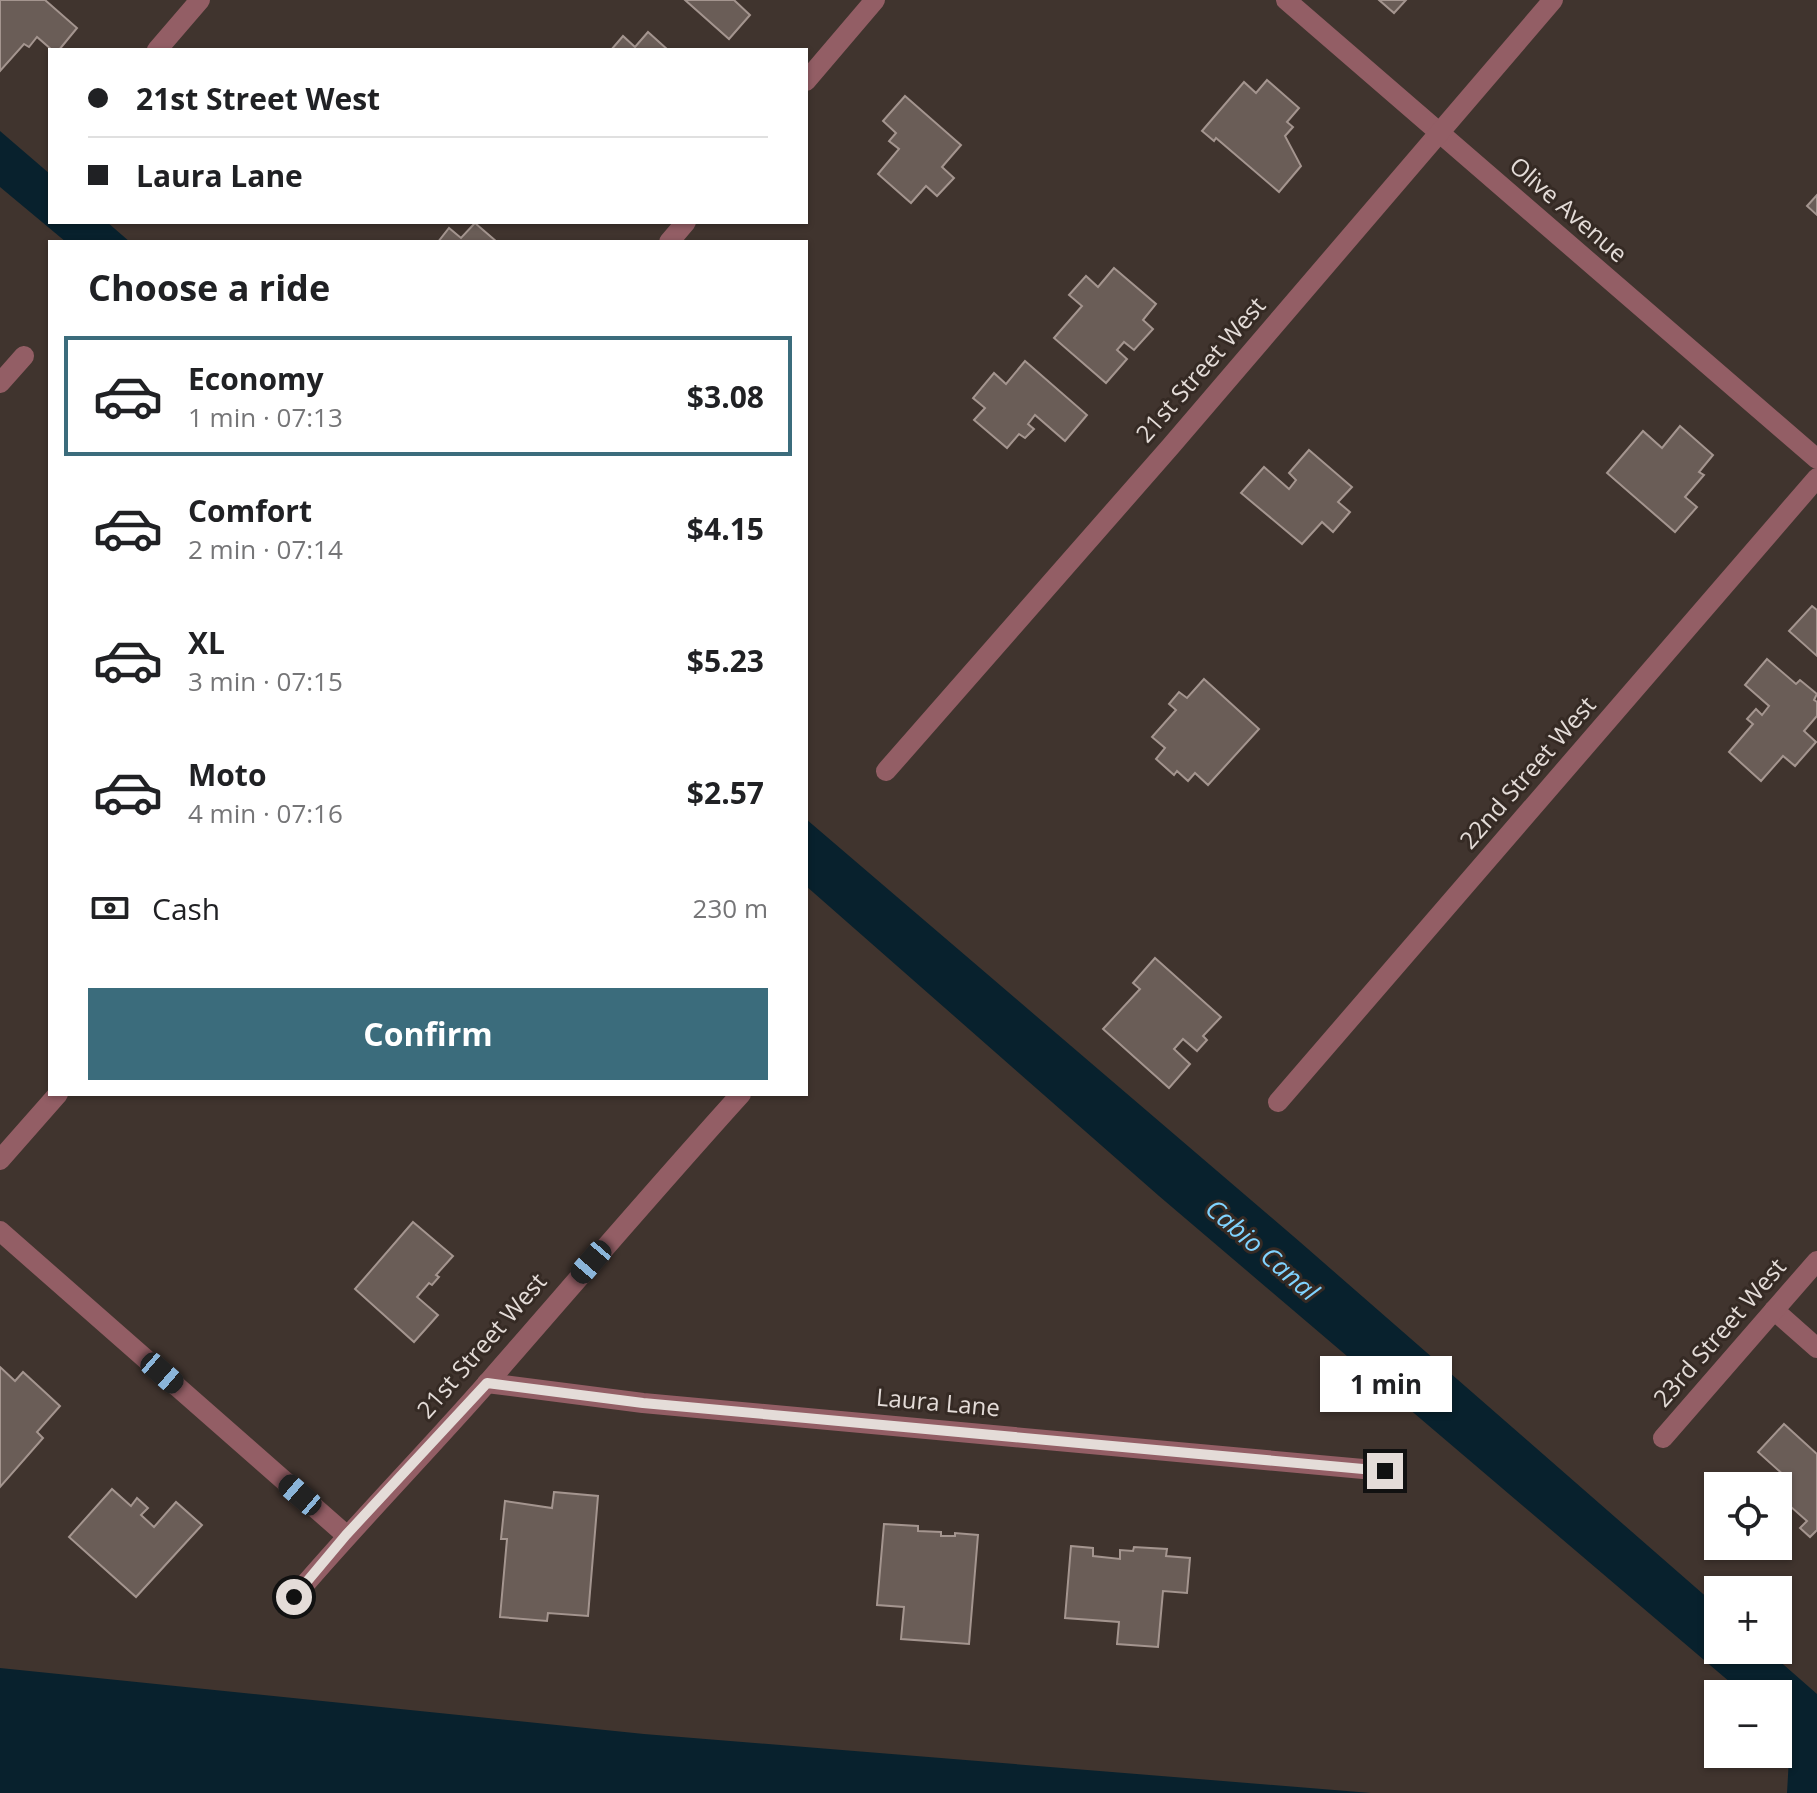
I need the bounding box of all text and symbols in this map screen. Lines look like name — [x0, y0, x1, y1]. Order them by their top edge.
text: 21st Street West — [136, 78, 380, 119]
street label: Olive Avenue — [1503, 149, 1635, 269]
text: Laura Lane — [136, 155, 303, 196]
text: Choose a ride — [88, 263, 330, 312]
street label: 21st Street West — [1128, 289, 1272, 449]
text: Economy — [188, 358, 324, 399]
icon: car — [92, 360, 164, 432]
text: $3.08 — [687, 376, 764, 417]
text: 1 min · 07:13 — [188, 399, 343, 435]
text: Comfort — [188, 490, 312, 531]
icon: car — [92, 492, 164, 564]
text: $4.15 — [687, 508, 764, 549]
text: 2 min · 07:14 — [188, 531, 343, 567]
text: XL — [188, 622, 225, 663]
icon: car — [92, 624, 164, 696]
text: $5.23 — [687, 640, 764, 681]
text: 3 min · 07:15 — [188, 663, 343, 699]
street label: 22nd Street West — [1451, 689, 1602, 855]
text: Moto — [188, 754, 266, 795]
icon: car — [92, 756, 164, 828]
text: $2.57 — [687, 772, 764, 813]
text: 4 min · 07:16 — [188, 795, 343, 831]
icon: cash — [88, 886, 132, 930]
text: Cash — [152, 888, 220, 929]
text: 230 m — [693, 890, 768, 926]
button: Confirm — [88, 988, 768, 1080]
water label: Cabio Canal — [1198, 1190, 1328, 1309]
car — [566, 1236, 616, 1288]
street label: 23rd Street West — [1645, 1251, 1793, 1413]
street label: 21st Street West — [409, 1265, 553, 1425]
car — [136, 1348, 188, 1398]
callout: 1 min — [1319, 1355, 1451, 1411]
text: 1 min — [1350, 1366, 1422, 1402]
street label: Laura Lane — [875, 1380, 1001, 1423]
route end — [1367, 1453, 1403, 1489]
car — [274, 1470, 326, 1520]
map controls — [1704, 1472, 1792, 1768]
button: locate — [1704, 1472, 1792, 1560]
button: + — [1704, 1576, 1792, 1664]
route start — [276, 1579, 312, 1615]
button: − — [1704, 1680, 1792, 1768]

